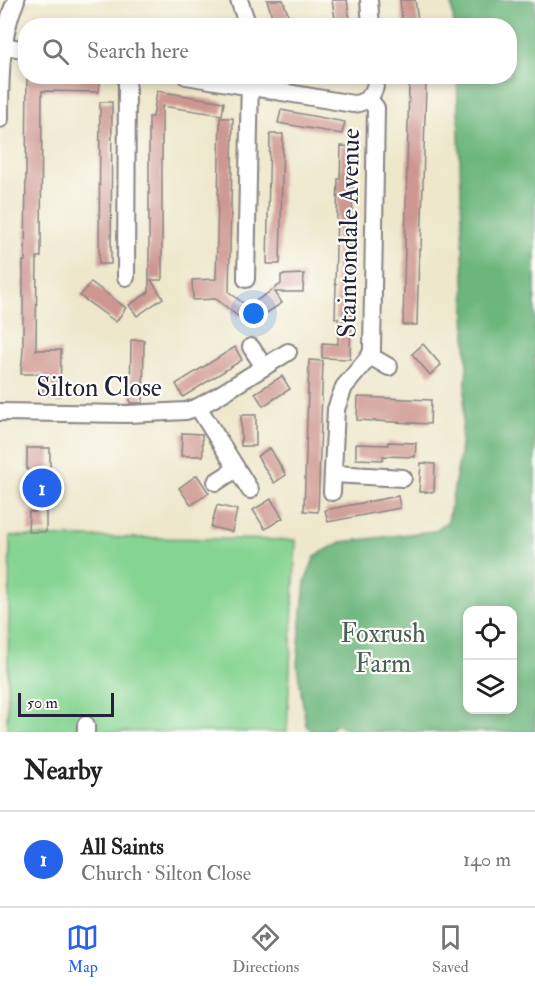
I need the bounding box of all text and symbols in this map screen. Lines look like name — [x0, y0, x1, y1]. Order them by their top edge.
search box — [18, 18, 517, 84]
icon: search — [39, 35, 72, 68]
text: Search here — [87, 37, 189, 65]
street label: Staintondale Avenue — [331, 128, 367, 338]
your location — [239, 299, 268, 328]
street label: Silton Close — [36, 372, 162, 404]
pin: 1 — [22, 466, 62, 510]
map controls — [463, 606, 517, 714]
button: locate — [463, 606, 517, 660]
park label: Foxrush Farm — [340, 618, 426, 680]
button: layers — [463, 660, 517, 714]
scale bar — [18, 690, 114, 718]
text: 50 m — [27, 693, 58, 713]
text: Nearby — [24, 755, 102, 787]
text: All Saints — [81, 833, 164, 861]
text: 1 — [40, 847, 47, 872]
text: 140 m — [463, 847, 511, 872]
text: Church · Silton Close — [81, 861, 251, 886]
tab: Map — [66, 921, 99, 977]
tab: Directions — [232, 921, 299, 977]
tab: Saved — [432, 921, 469, 977]

